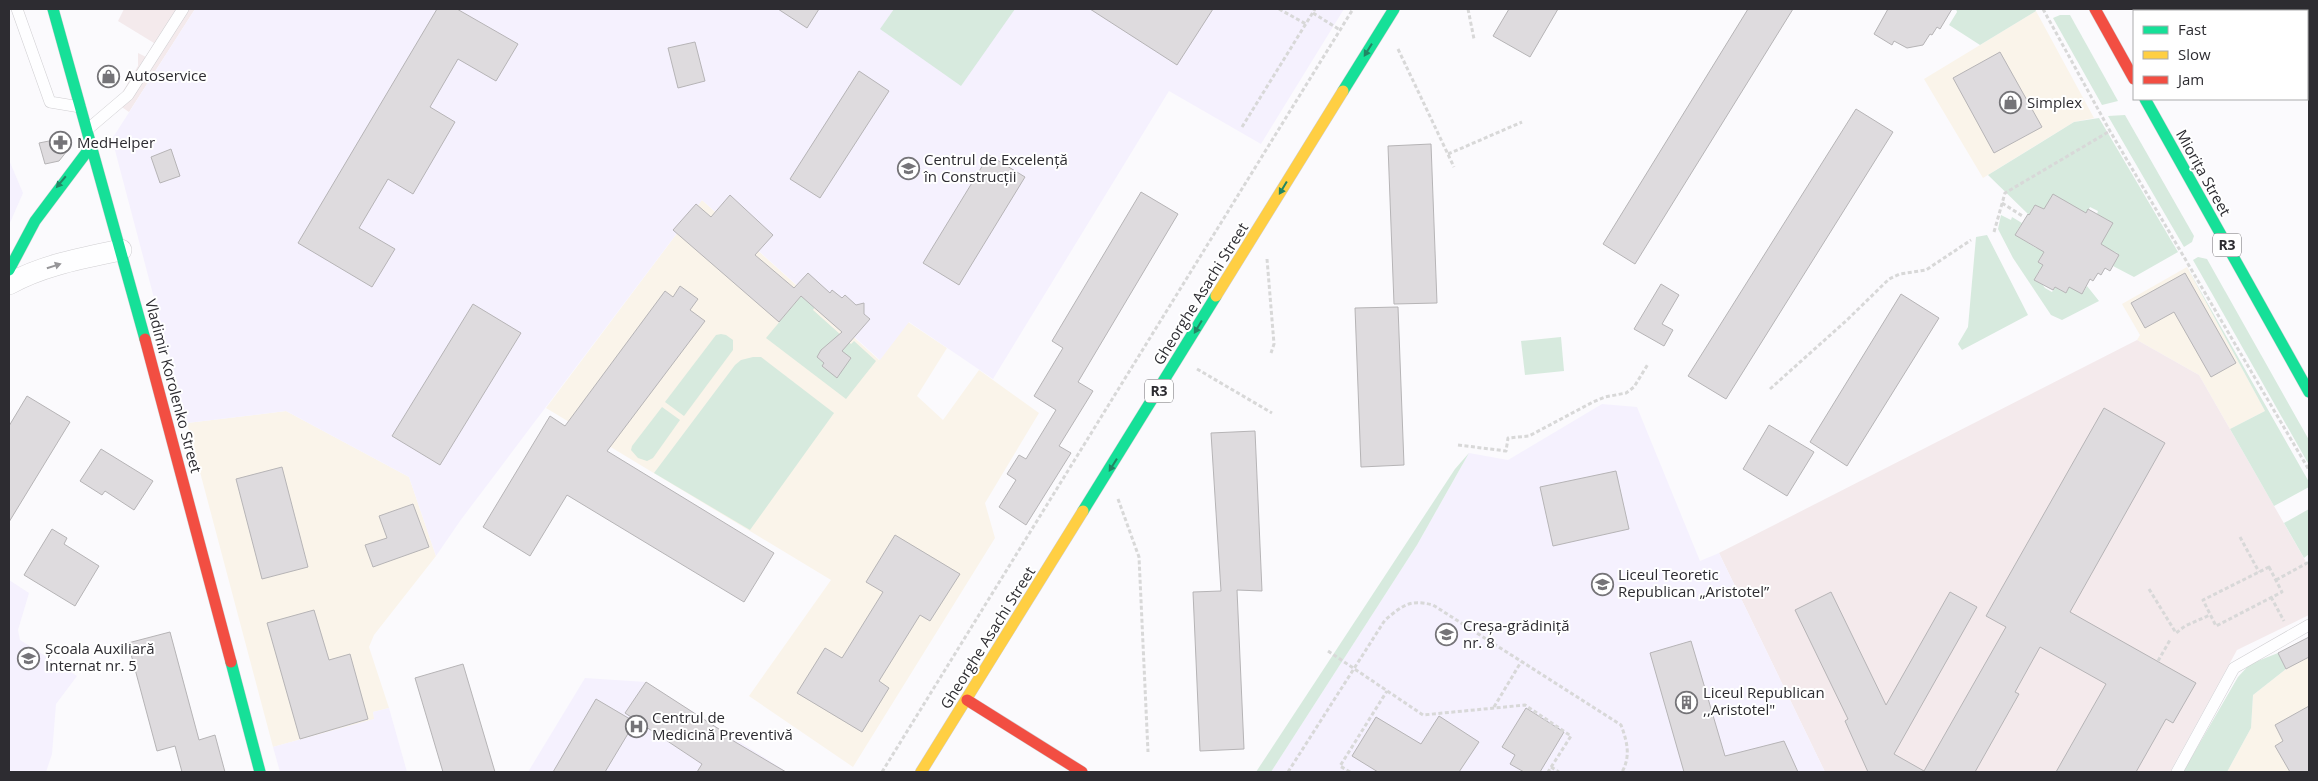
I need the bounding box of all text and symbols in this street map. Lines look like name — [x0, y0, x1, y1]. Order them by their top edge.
legend — [2133, 10, 2308, 100]
text: Fast — [2178, 19, 2207, 39]
one-way arrow — [1364, 43, 1373, 57]
text: Slow — [2178, 44, 2211, 64]
shop icon: Autoservice — [97, 64, 121, 88]
place label: Autoservice — [125, 65, 207, 85]
text: Jam — [2176, 69, 2204, 89]
shop icon: Simplex — [1999, 91, 2023, 115]
place label: Simplex — [2027, 92, 2082, 112]
street label: Miorița Street — [2172, 126, 2236, 219]
pharmacy icon: MedHelper — [49, 131, 73, 155]
place label: MedHelper — [77, 132, 155, 152]
place label: Centrul de Excelență în Construcții — [923, 149, 1068, 186]
school or university icon: Centrul de Excelență în Construcții — [896, 157, 920, 181]
one-way arrow — [56, 176, 67, 189]
one-way arrow — [1279, 182, 1288, 195]
street label: Gheorghe Asachi Street — [1148, 219, 1252, 368]
road number: R3 — [2213, 234, 2241, 256]
one-way arrow — [47, 262, 62, 270]
street label: Vladimir Korolenko Street — [141, 297, 207, 475]
one-way arrow — [1194, 320, 1203, 333]
road number: R3 — [1145, 380, 1173, 402]
one-way arrow — [1108, 458, 1117, 472]
street label: Gheorghe Asachi Street — [935, 563, 1039, 712]
place label: Liceul Teoretic Republican „Aristotel” — [1618, 564, 1770, 601]
school or university icon: Liceul Teoretic Republican „Aristotel” — [1590, 572, 1614, 596]
place label: Creșa-grădiniță nr. 8 — [1463, 615, 1570, 652]
school or university icon: Creșa-grădiniță nr. 8 — [1435, 623, 1459, 647]
place label: Școala Auxiliară Internat nr. 5 — [45, 638, 154, 675]
school or university icon: Școala Auxiliară Internat nr. 5 — [17, 646, 41, 670]
place label: Liceul Republican ,,Aristotel" — [1703, 682, 1825, 719]
building icon: Liceul Republican ,,Aristotel" — [1675, 690, 1699, 714]
place label: Centrul de Medicină Preventivă — [652, 707, 793, 744]
hospital icon: Centrul de Medicină Preventivă — [624, 715, 648, 739]

